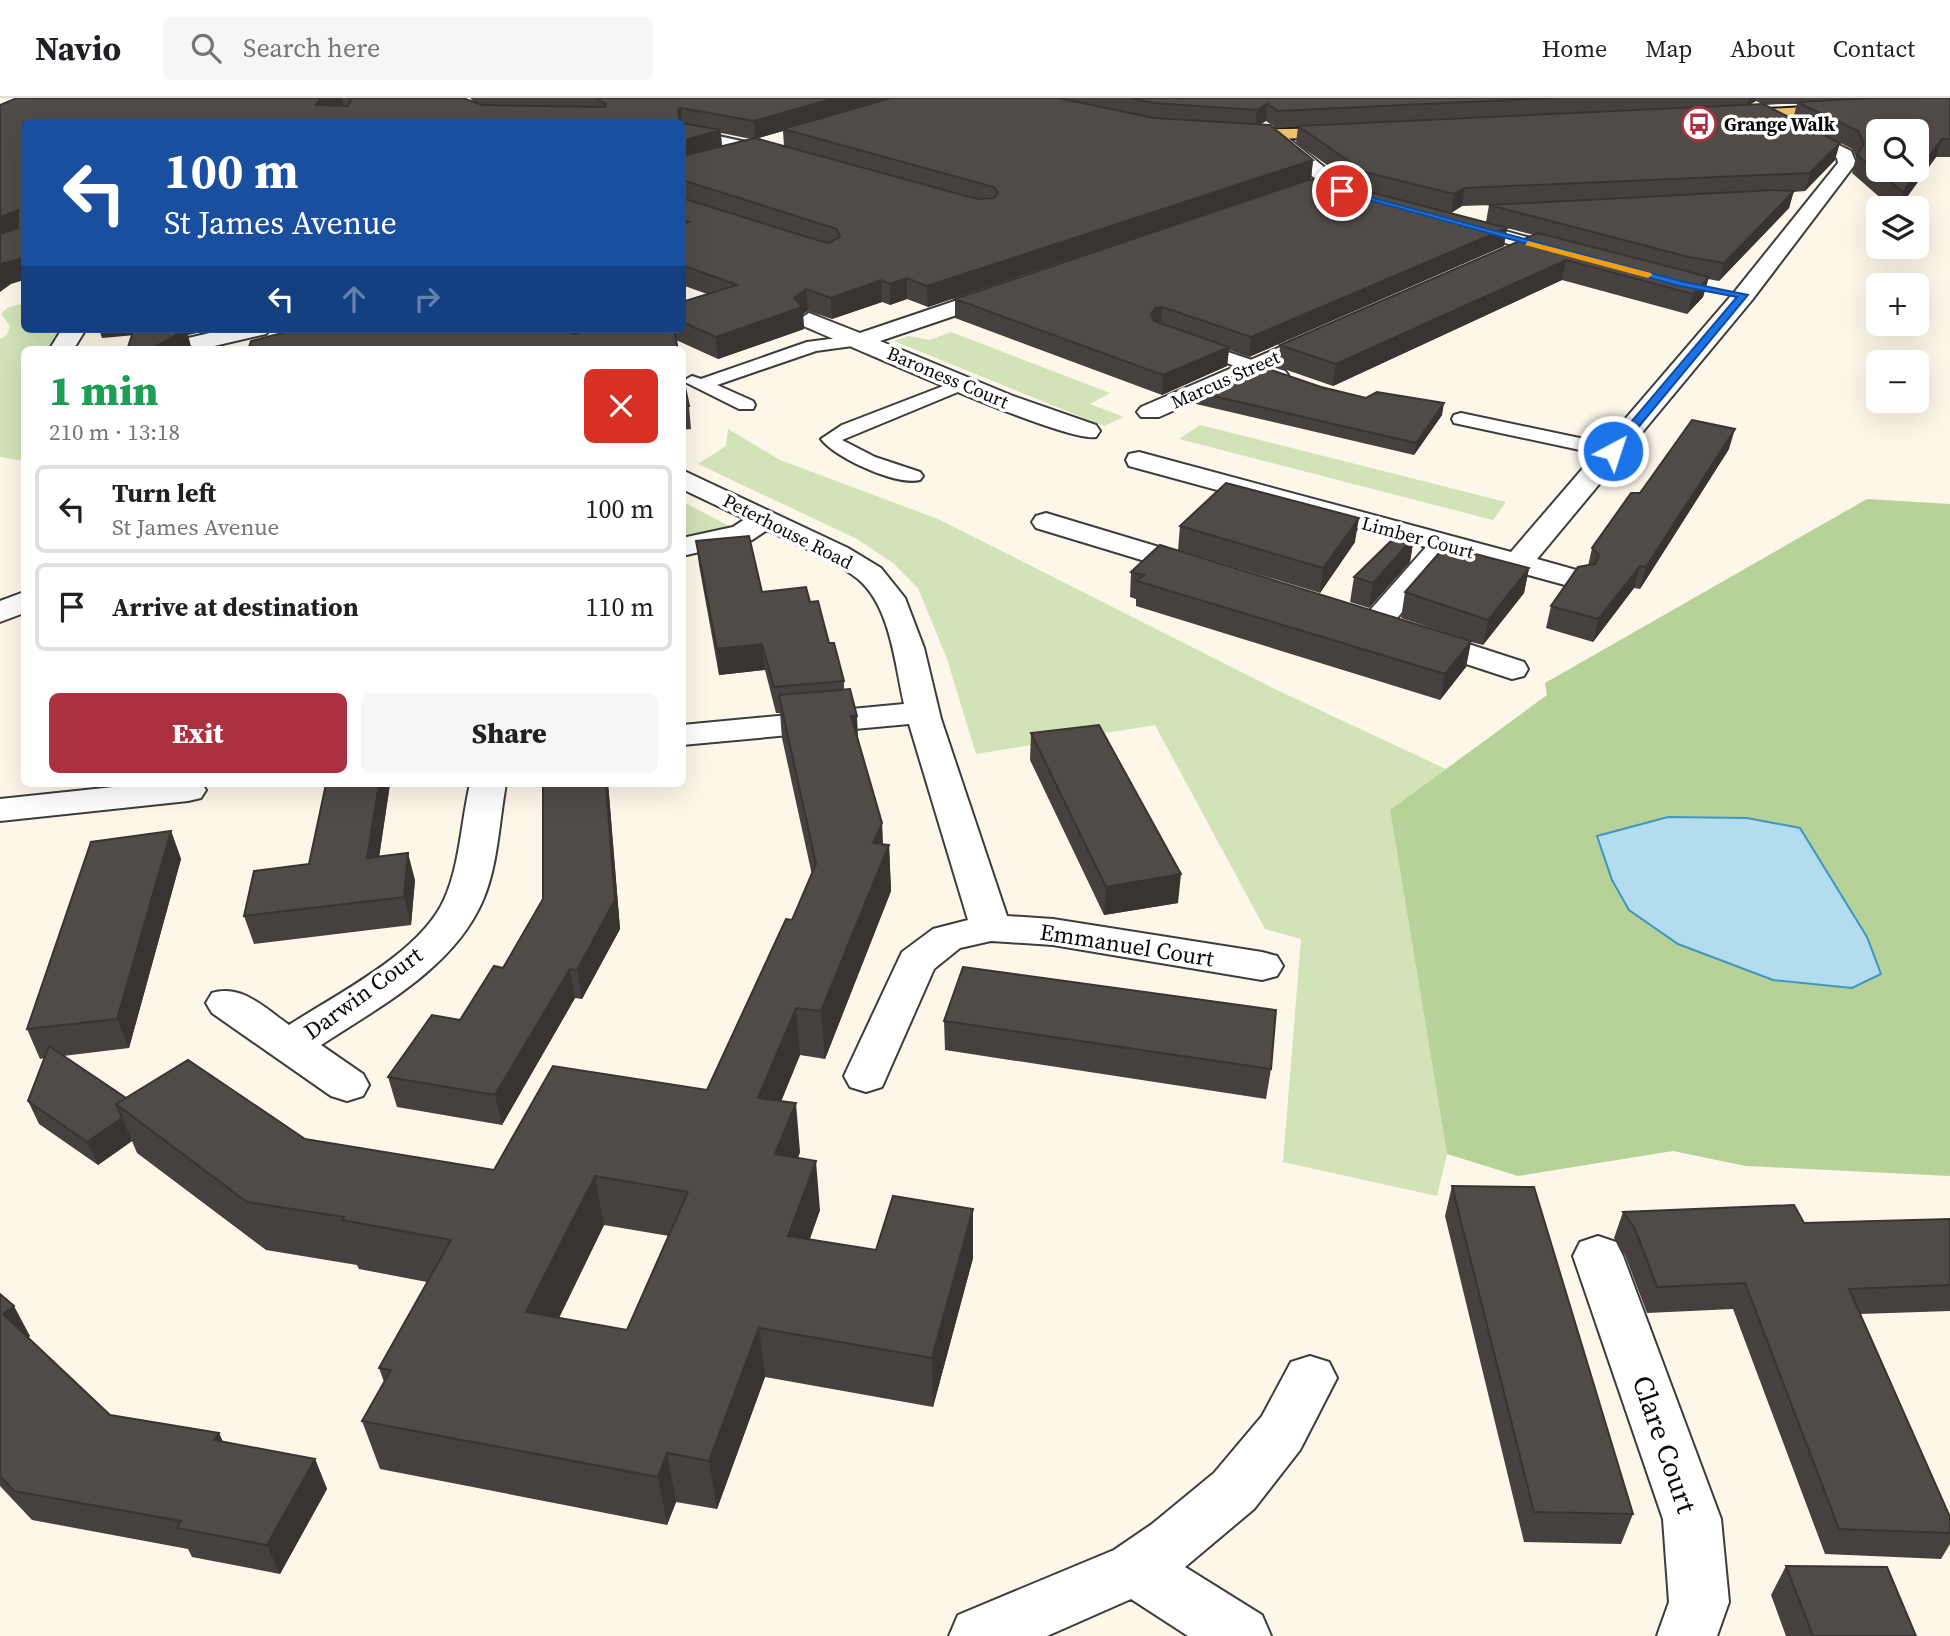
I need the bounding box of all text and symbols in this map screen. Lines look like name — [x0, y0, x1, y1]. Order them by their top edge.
search box — [163, 17, 653, 80]
text: Navio — [35, 26, 121, 71]
icon: search — [187, 29, 225, 67]
text: Search here — [243, 30, 380, 66]
text: Home — [1542, 32, 1607, 65]
text: Map — [1645, 32, 1692, 65]
text: About — [1730, 32, 1795, 65]
text: Contact — [1833, 32, 1915, 65]
bus stop icon: Grange Walk — [1680, 105, 1718, 143]
place label: Grange Walk — [1724, 111, 1836, 137]
map controls — [1866, 119, 1929, 413]
button: search — [1866, 119, 1929, 182]
text: 100 m — [164, 137, 299, 204]
icon: left — [49, 147, 140, 238]
pin — [1312, 161, 1372, 221]
icon: arrive — [1323, 172, 1361, 210]
button: layers — [1866, 196, 1929, 259]
text: St James Avenue — [164, 201, 397, 245]
button: + — [1866, 273, 1929, 336]
icon: left — [262, 280, 300, 318]
icon: ahead — [335, 280, 373, 318]
icon: right — [408, 280, 446, 318]
street label: Baroness Court — [883, 340, 1014, 415]
street label: Marcus Street — [1167, 343, 1284, 415]
button: − — [1866, 350, 1929, 413]
text: 1 min — [49, 361, 159, 419]
button: close — [584, 369, 658, 443]
position arrow — [1576, 414, 1650, 488]
text: 210 m · 13:18 — [49, 416, 180, 448]
text: Turn left — [112, 475, 216, 511]
street label: Peterhouse Road — [719, 487, 858, 575]
icon: left — [53, 490, 91, 528]
text: 100 m — [586, 491, 654, 527]
street label: Limber Court — [1359, 510, 1478, 565]
text: St James Avenue — [112, 511, 279, 543]
icon: arrive — [53, 588, 91, 626]
text: Arrive at destination — [112, 589, 359, 625]
text: 110 m — [586, 589, 654, 625]
button: Exit — [49, 693, 347, 773]
button: Share — [361, 693, 658, 773]
street label: Emmanuel Court — [1038, 915, 1217, 975]
street label: Darwin Court — [297, 939, 429, 1047]
street label: Clare Court — [1624, 1370, 1706, 1519]

